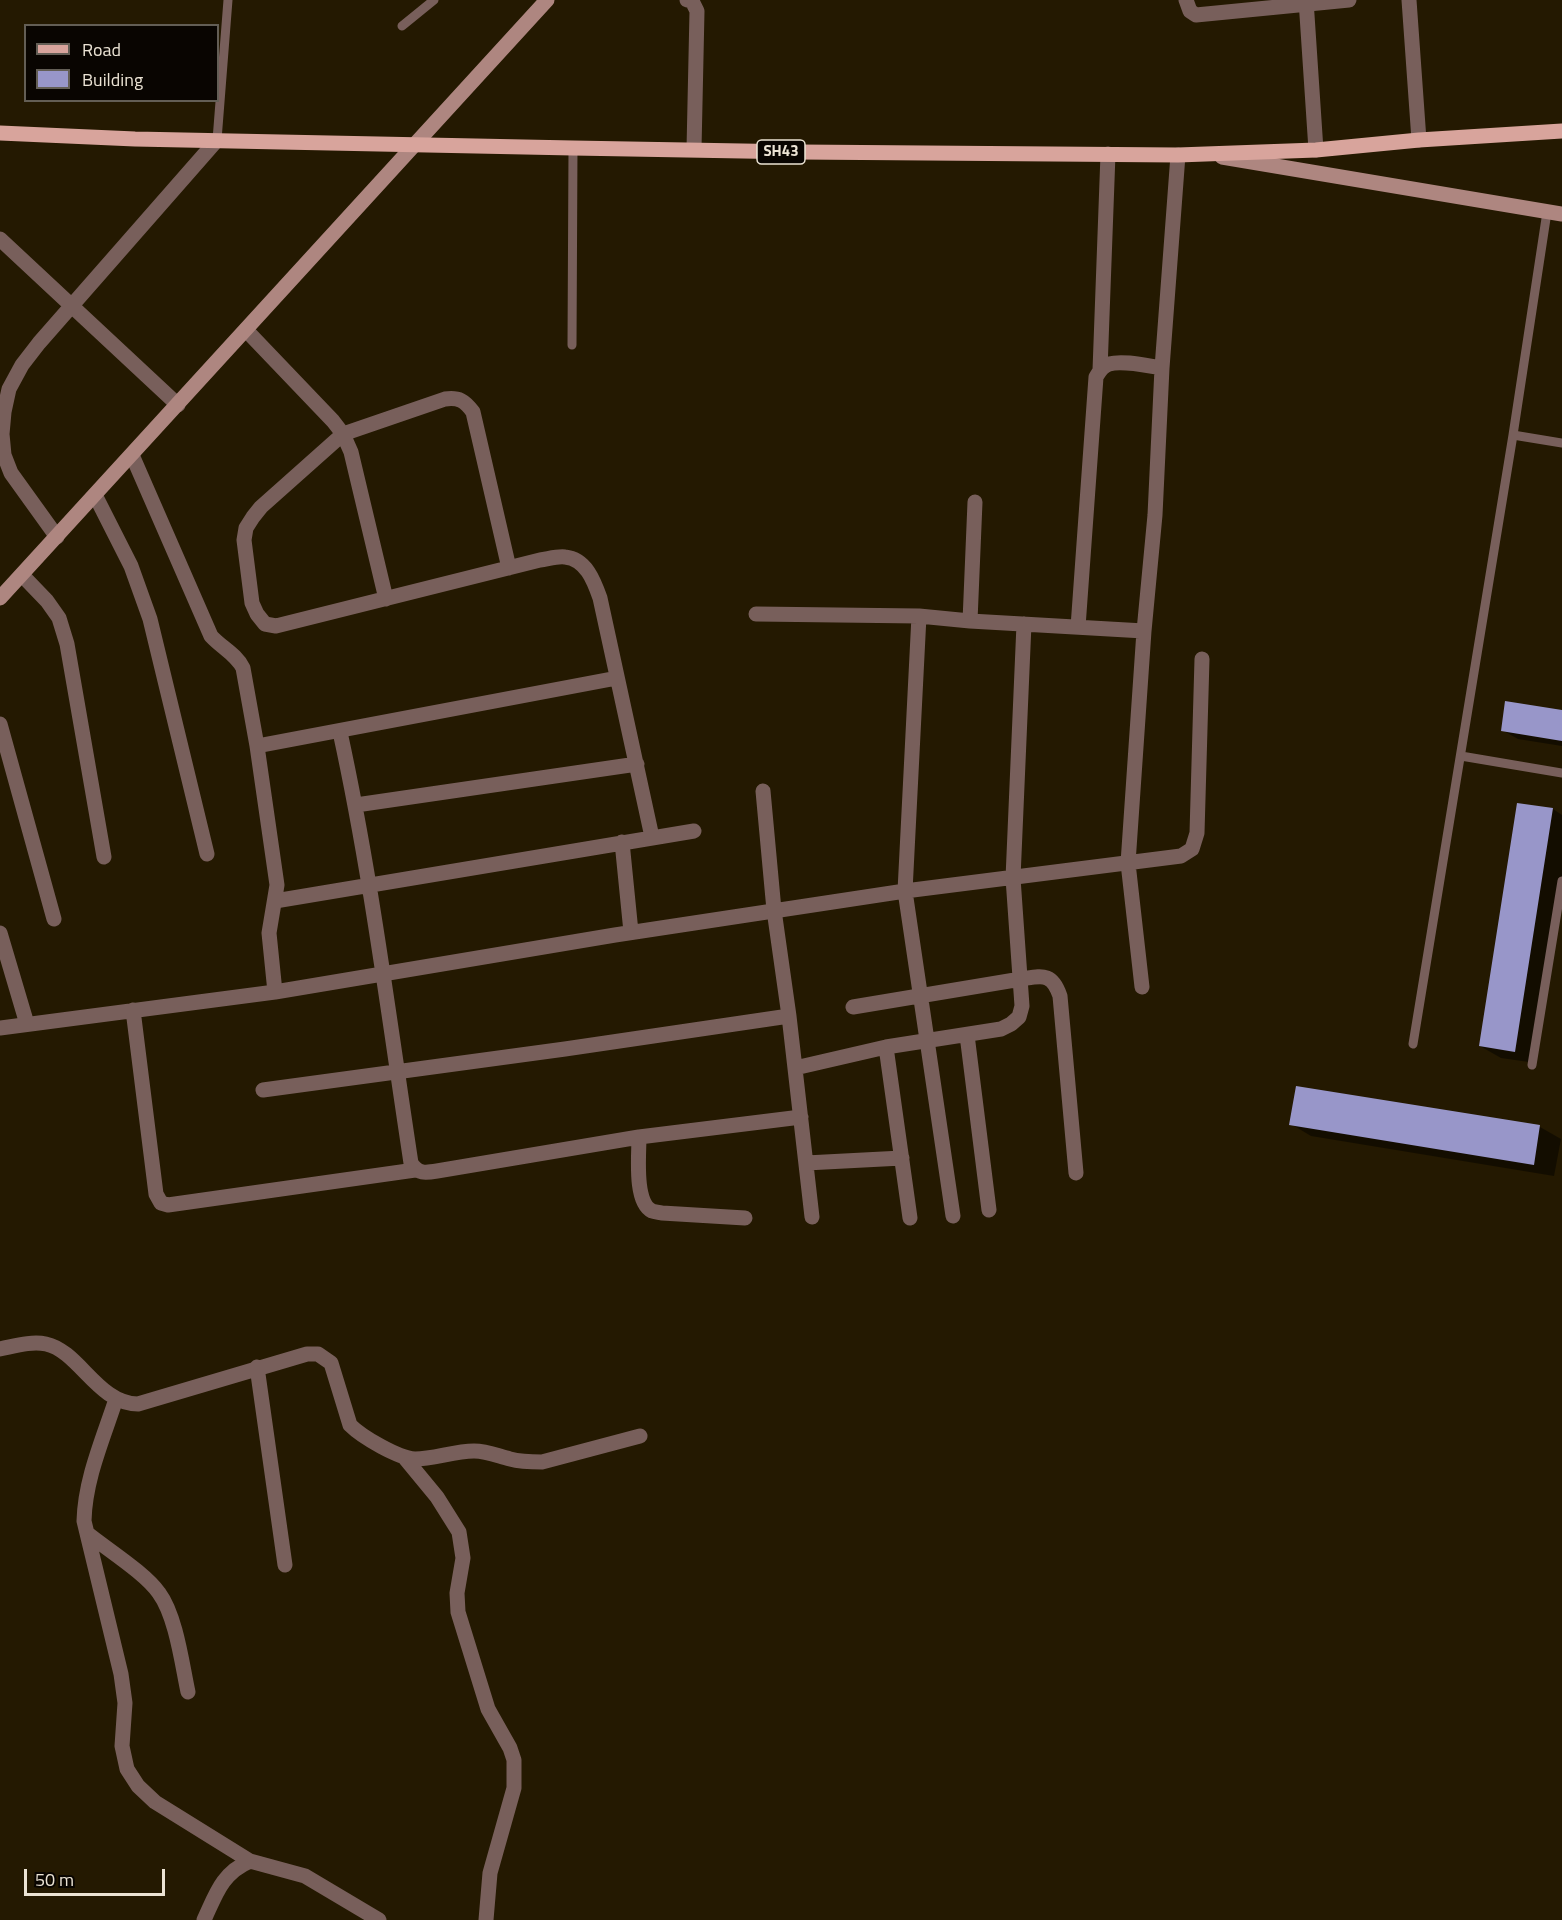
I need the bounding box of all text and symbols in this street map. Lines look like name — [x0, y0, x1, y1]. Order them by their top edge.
legend — [24, 24, 219, 102]
text: Road — [82, 36, 121, 63]
text: Building — [82, 66, 143, 93]
road number: SH43 — [757, 140, 805, 164]
scale bar — [27, 1857, 168, 1895]
text: 50 m — [35, 1866, 74, 1893]

